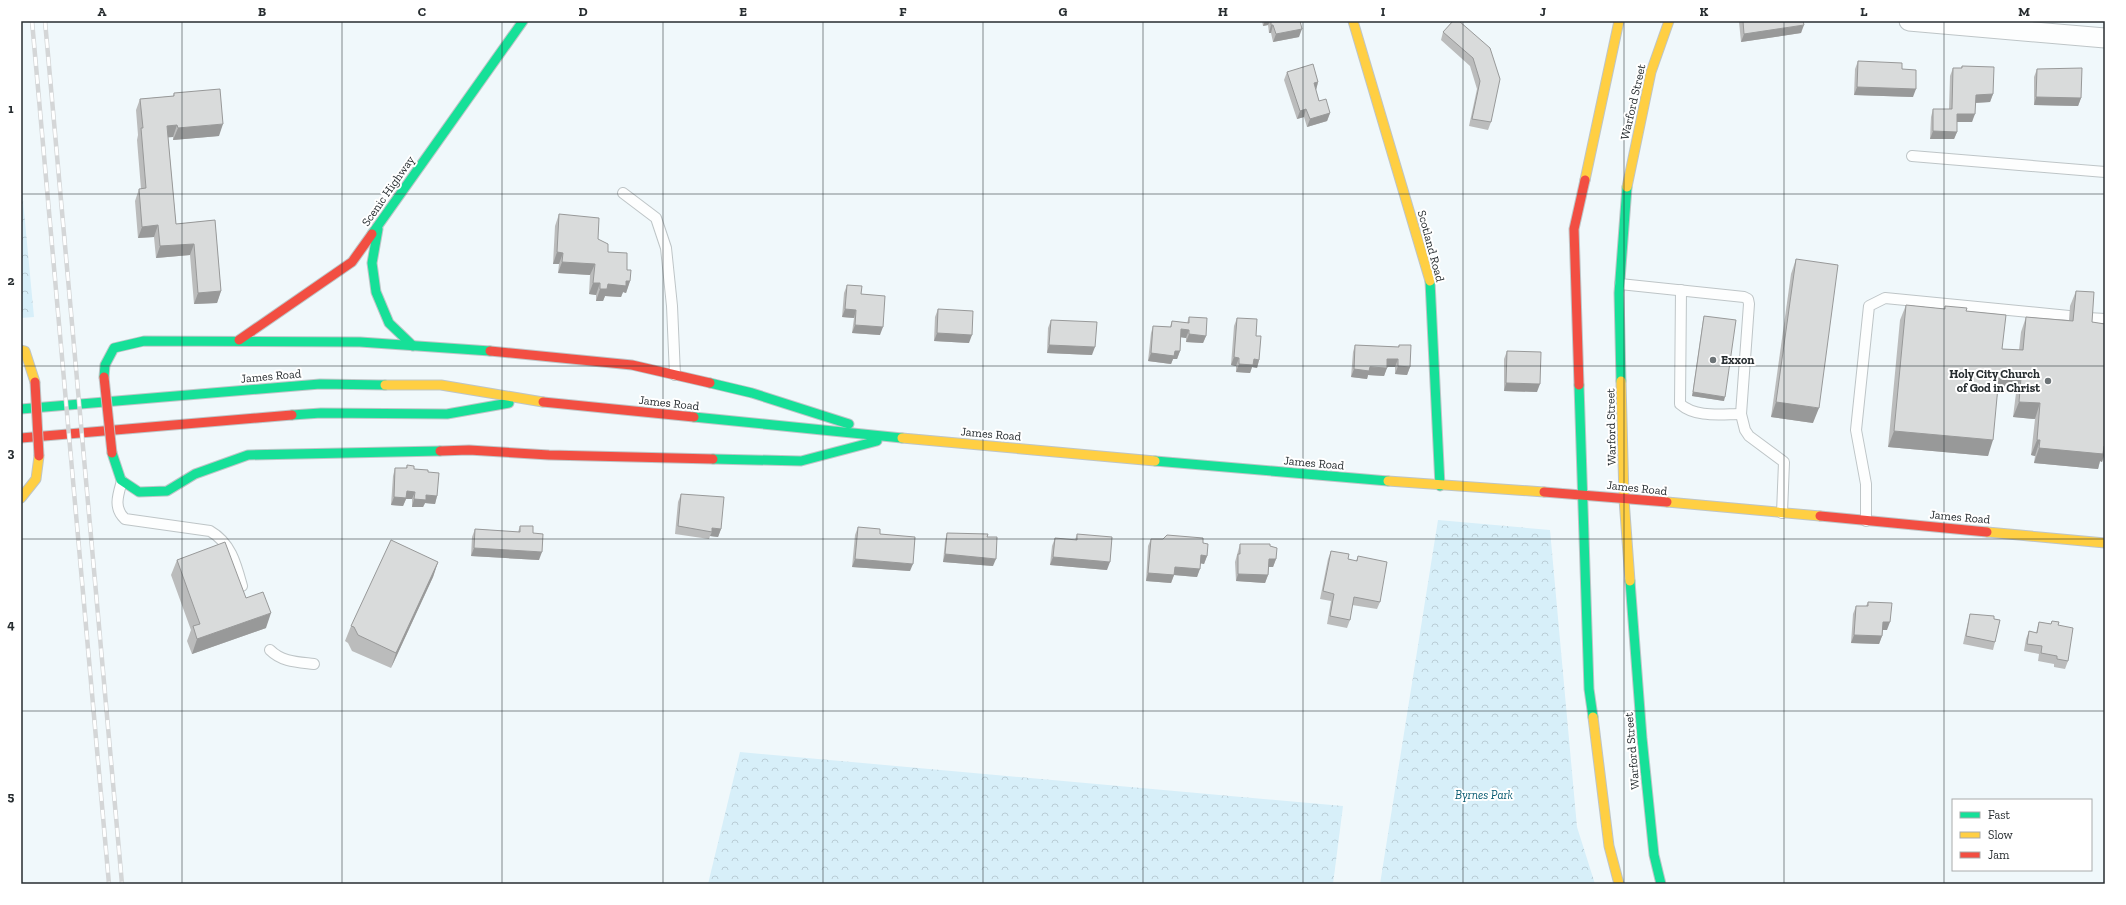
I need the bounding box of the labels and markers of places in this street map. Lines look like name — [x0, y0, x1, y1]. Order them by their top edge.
place label: Exxon — [1721, 353, 1754, 367]
marker: Exxon — [1708, 355, 1718, 365]
place label: Holy City Church of God in Christ — [1949, 367, 2040, 395]
marker: Holy City Church of God in Christ — [2043, 376, 2053, 386]

